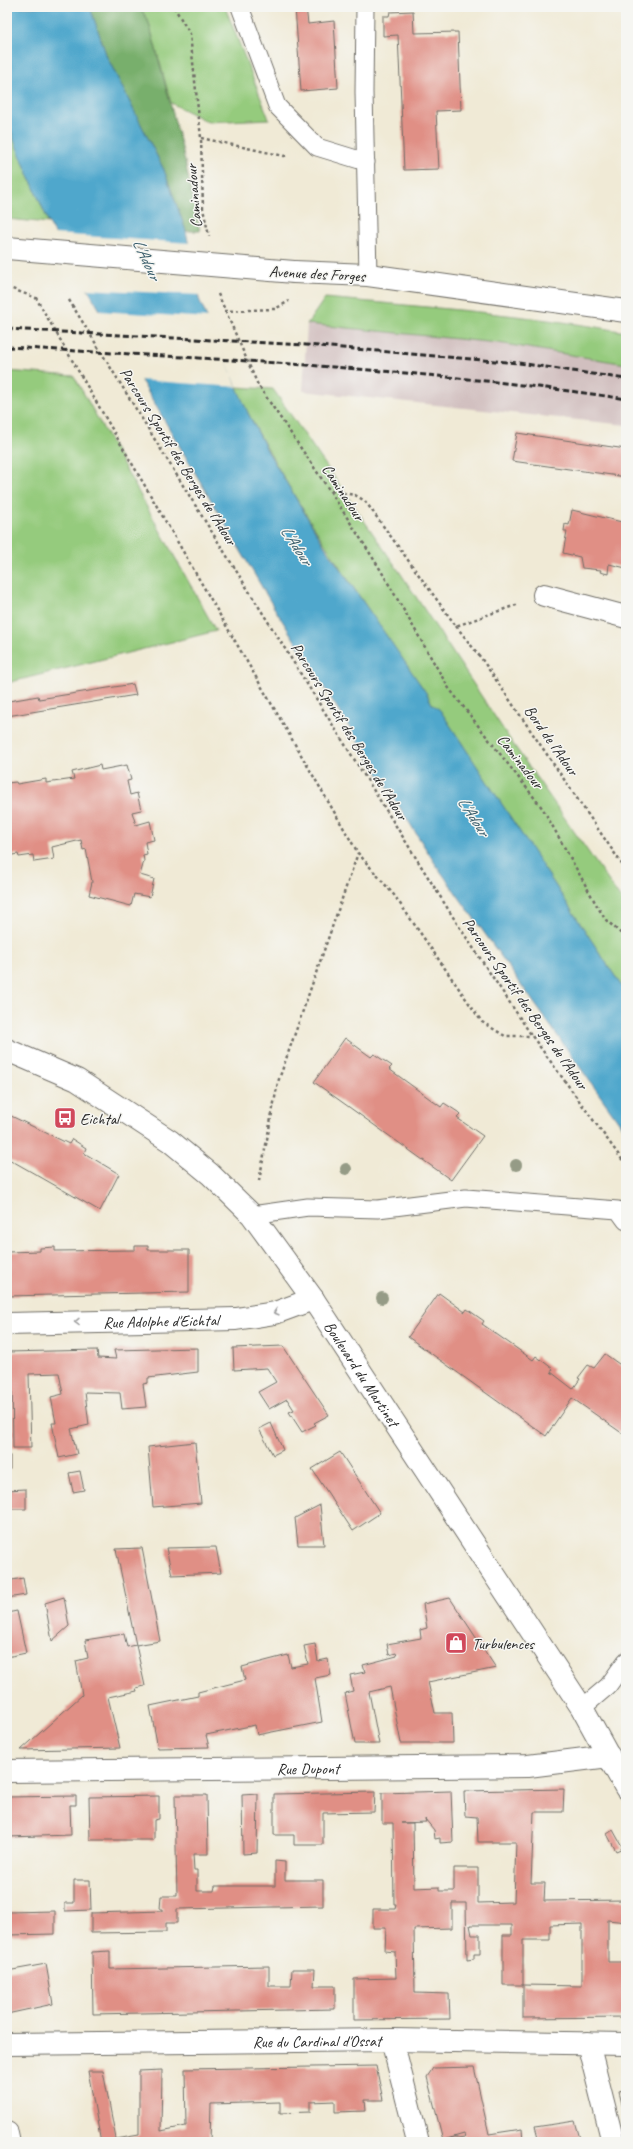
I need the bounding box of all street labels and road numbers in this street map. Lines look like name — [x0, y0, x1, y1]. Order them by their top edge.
street label: Caminadour — [181, 161, 207, 229]
street label: Avenue des Forges — [268, 261, 367, 287]
street label: Parcours Sportif des Berges de l'Adour — [115, 364, 242, 550]
street label: Caminadour — [317, 460, 370, 527]
street label: Parcours Sportif des Berges de l'Adour — [286, 639, 413, 825]
street label: Bord de l'Adour — [520, 701, 583, 781]
street label: Caminadour — [493, 730, 549, 795]
street label: Parcours Sportif des Berges de l'Adour — [458, 914, 593, 1095]
street label: Rue Adolphe d'Eichtal — [103, 1310, 222, 1333]
street label: Boulevard du Martinet — [319, 1318, 405, 1433]
street label: Rue Dupont — [277, 1759, 342, 1779]
street label: Rue du Cardinal d'Ossat — [253, 2031, 384, 2052]

